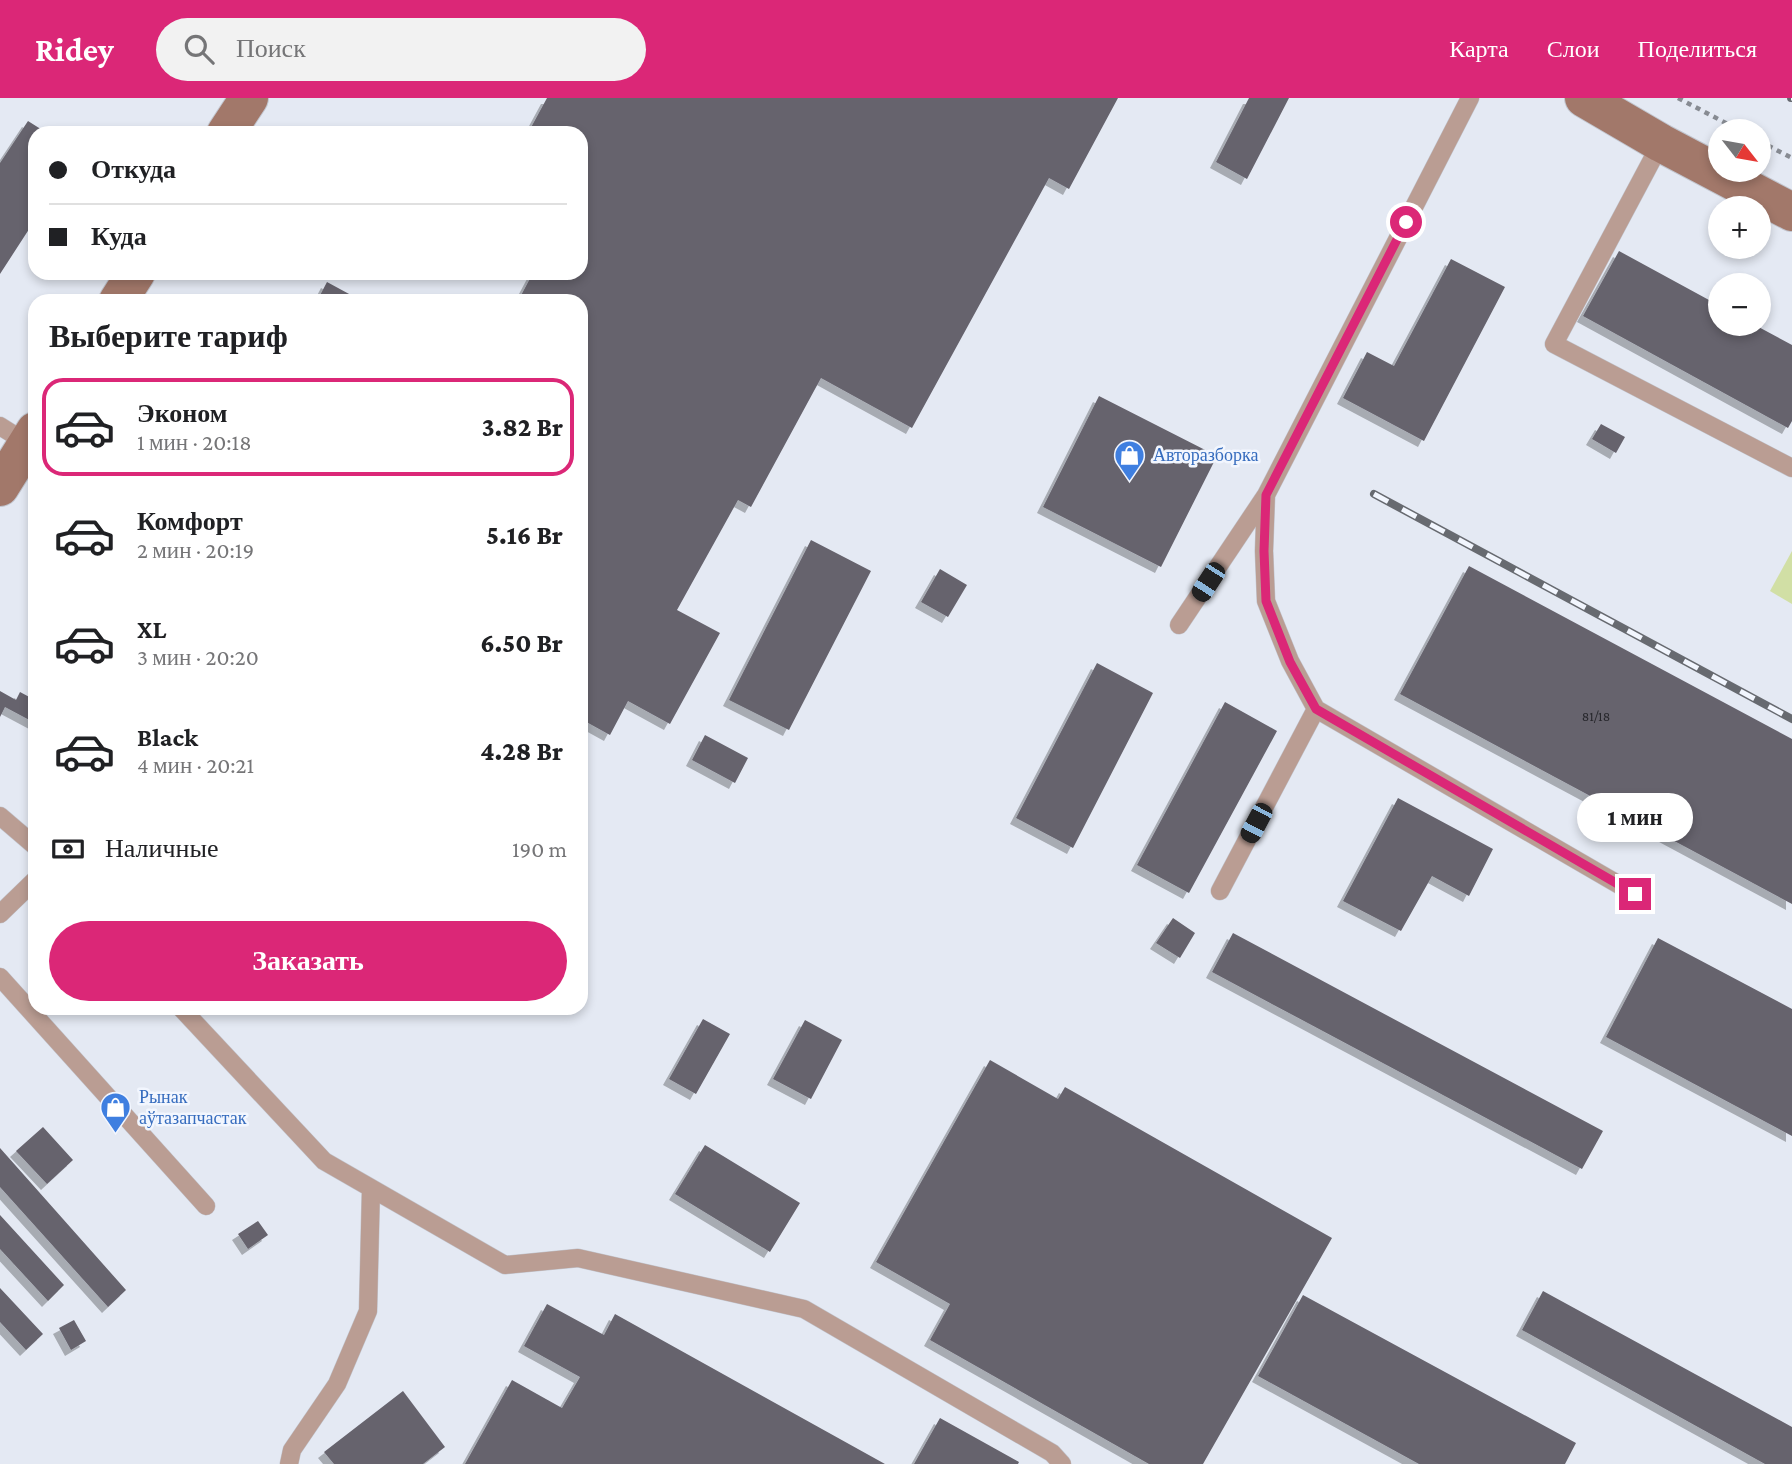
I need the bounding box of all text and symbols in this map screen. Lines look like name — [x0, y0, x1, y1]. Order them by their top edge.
search box — [156, 18, 646, 81]
icon: search — [180, 30, 218, 68]
text: Ridey — [35, 31, 114, 68]
text: Поиск — [236, 34, 306, 63]
text: Карта — [1449, 35, 1509, 62]
text: Слои — [1547, 35, 1600, 62]
text: Поделиться — [1638, 35, 1757, 62]
north arrow — [1708, 119, 1771, 182]
map controls — [1708, 119, 1771, 336]
text: Откуда — [91, 155, 176, 184]
button: + — [1708, 196, 1771, 259]
route start — [1390, 206, 1422, 238]
text: Куда — [91, 222, 147, 251]
button: − — [1708, 273, 1771, 336]
text: Выберите тариф — [49, 318, 288, 354]
icon: car — [53, 396, 116, 459]
text: Эконом — [137, 399, 227, 428]
text: 3.82 Br — [482, 413, 563, 442]
text: 1 мин · 20:18 — [137, 429, 252, 455]
shop icon: Авторазборка — [1113, 438, 1147, 482]
place label: Авторазборка — [1153, 445, 1258, 465]
icon: car — [53, 504, 116, 567]
text: Комфорт — [137, 507, 243, 536]
text: 5.16 Br — [486, 521, 563, 550]
text: 2 мин · 20:19 — [137, 537, 254, 563]
car — [1188, 559, 1229, 605]
icon: car — [53, 612, 116, 675]
text: XL — [137, 615, 166, 644]
text: 6.50 Br — [480, 629, 563, 658]
text: 3 мин · 20:20 — [137, 644, 259, 670]
house number: 81/18 — [1582, 708, 1610, 724]
icon: car — [53, 720, 116, 783]
text: Black — [137, 723, 198, 752]
text: 4.28 Br — [480, 737, 563, 766]
text: 4 мин · 20:21 — [137, 752, 254, 778]
callout: 1 мин — [1577, 792, 1693, 842]
car — [1237, 800, 1276, 846]
text: 1 мин — [1607, 804, 1663, 830]
icon: cash — [49, 830, 87, 868]
text: Наличные — [105, 834, 218, 863]
text: 190 m — [512, 836, 567, 862]
route end — [1619, 878, 1651, 910]
button: Заказать — [49, 921, 567, 1001]
place label: Рынак аўтазапчастак — [139, 1087, 247, 1128]
shop icon: Рынак аўтазапчастак — [99, 1090, 133, 1134]

